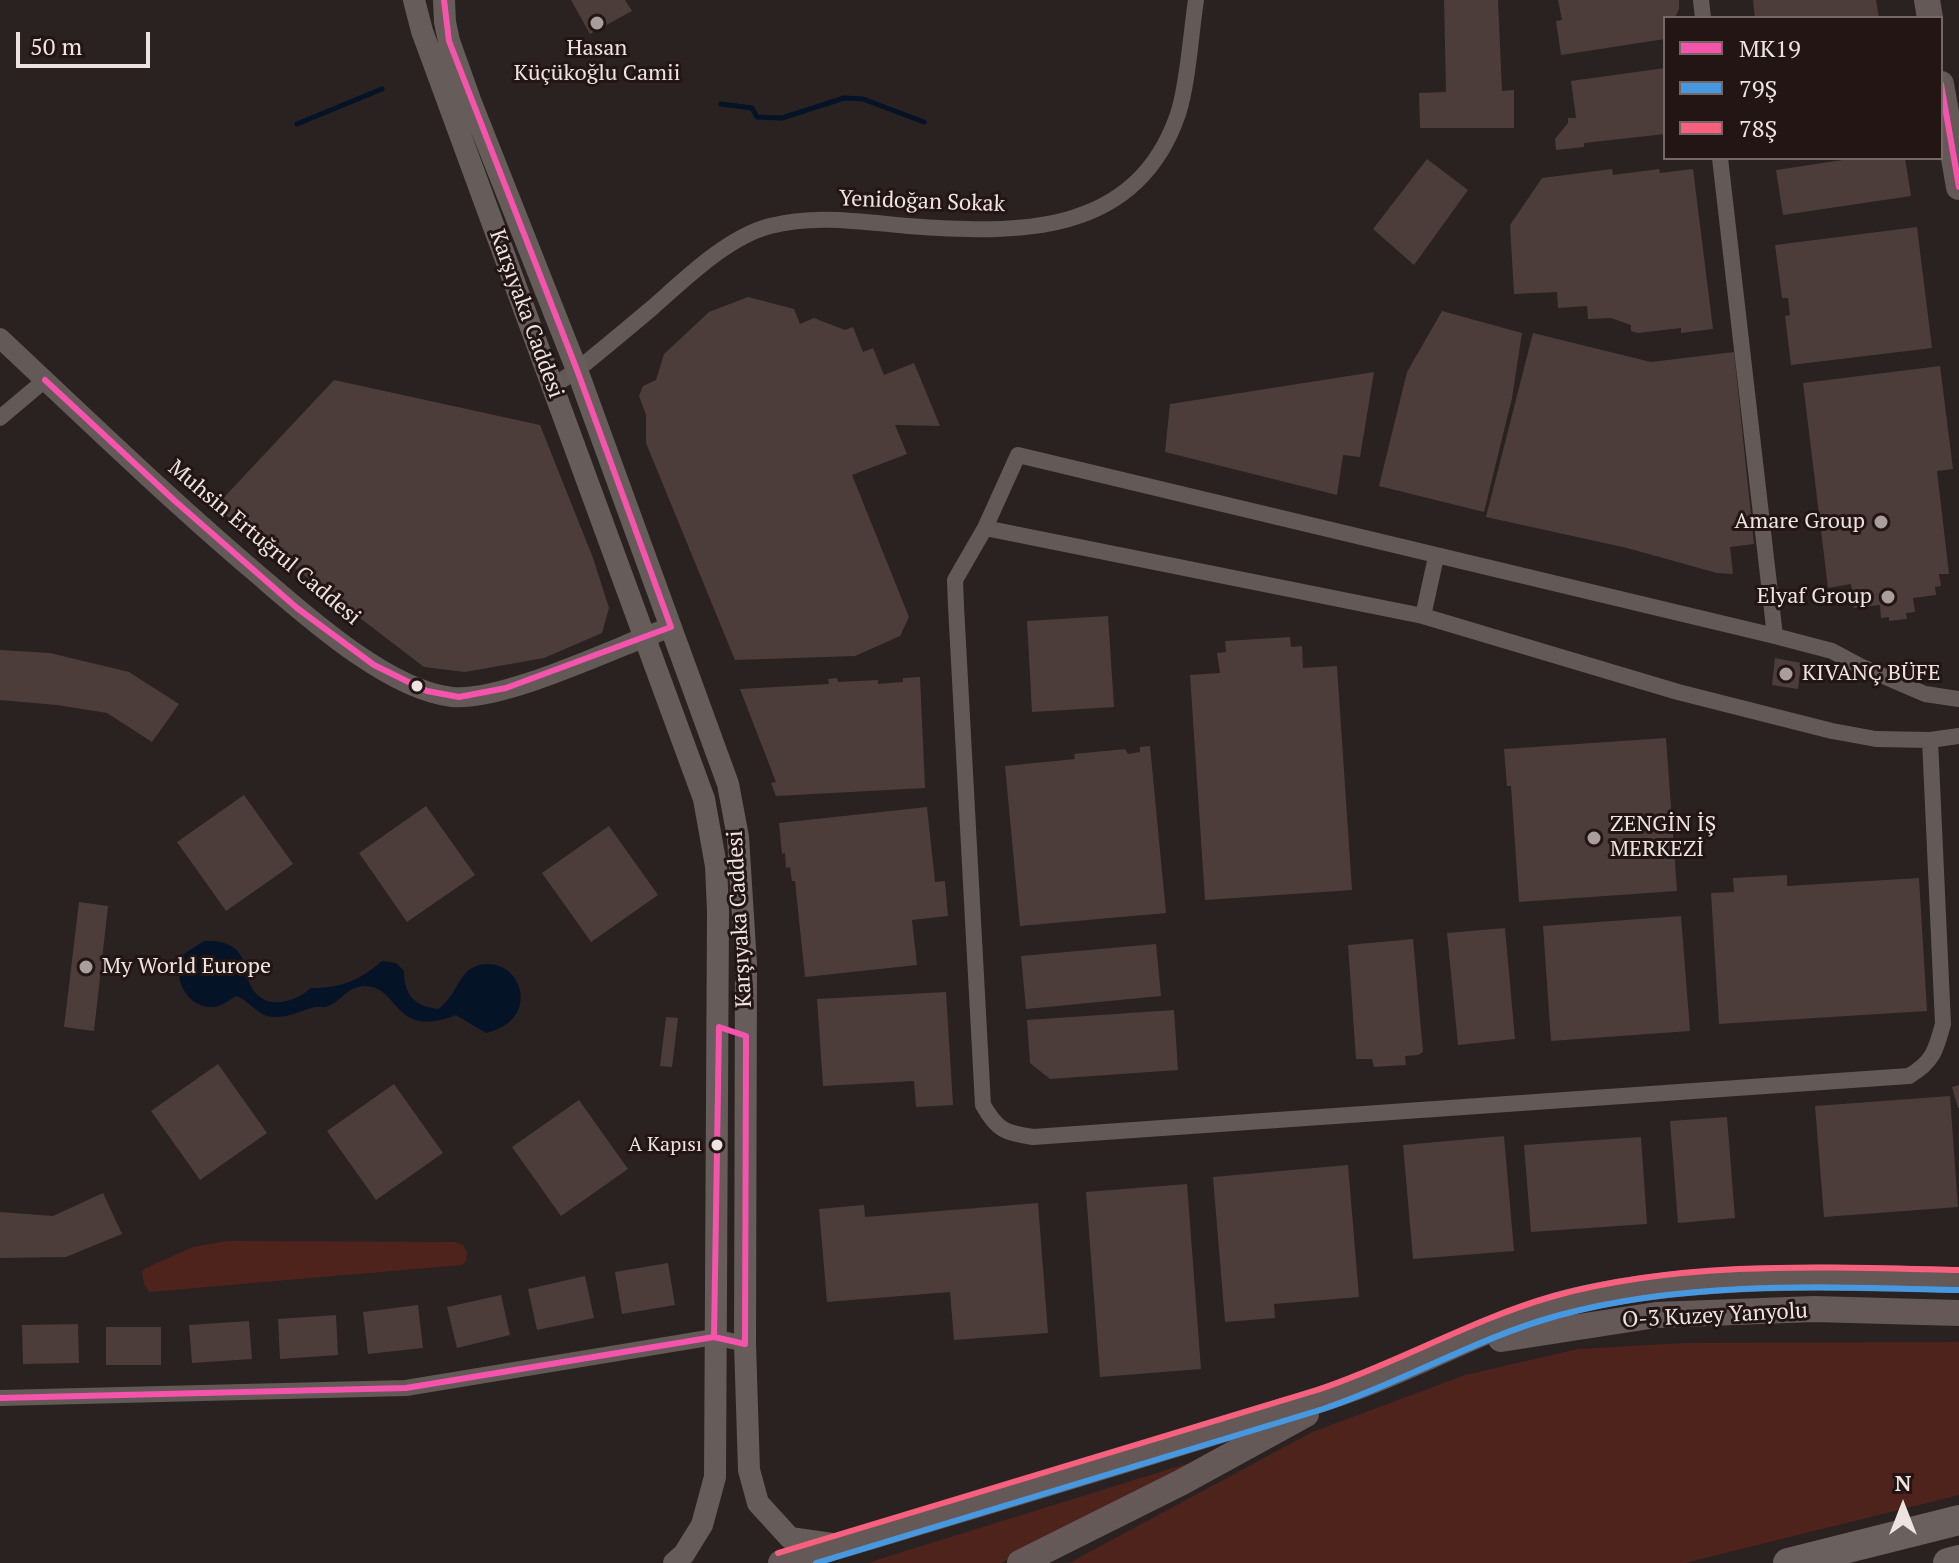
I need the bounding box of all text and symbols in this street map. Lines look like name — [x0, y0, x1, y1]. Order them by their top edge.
marker: Hasan Küçükoğlu Camii — [588, 14, 606, 32]
scale bar — [20, 16, 154, 66]
legend — [1663, 16, 1943, 160]
text: 50 m — [30, 30, 82, 62]
text: MK19 — [1739, 32, 1801, 64]
place label: Hasan Küçükoğlu Camii — [514, 36, 680, 88]
text: 79Ş — [1739, 72, 1777, 104]
text: 78Ş — [1739, 112, 1777, 144]
street label: Yenidoğan Sokak — [839, 186, 1005, 218]
street label: Karşıyaka Caddesi — [483, 226, 569, 402]
street label: Muhsin Ertuğrul Caddesi — [163, 455, 365, 631]
place label: Amare Group — [1734, 509, 1865, 535]
marker: Amare Group — [1872, 513, 1890, 531]
place label: Elyaf Group — [1757, 584, 1872, 610]
marker: Elyaf Group — [1879, 588, 1897, 606]
place label: KIVANÇ BÜFE — [1802, 661, 1940, 687]
marker: KIVANÇ BÜFE — [1777, 665, 1795, 683]
unlabelled marker — [409, 678, 425, 694]
place label: ZENGİN İŞ MERKEZİ — [1610, 812, 1716, 864]
marker: ZENGİN İŞ MERKEZİ — [1585, 829, 1603, 847]
street label: Karşıyaka Caddesi — [722, 830, 758, 1008]
place label: My World Europe — [102, 954, 271, 980]
marker: My World Europe — [77, 958, 95, 976]
place label: A Kapısı — [628, 1133, 702, 1157]
marker: A Kapısı — [709, 1137, 725, 1153]
street label: O-3 Kuzey Yanyolu — [1622, 1298, 1808, 1334]
north arrow — [1863, 1467, 1943, 1547]
text: N — [1895, 1468, 1911, 1497]

